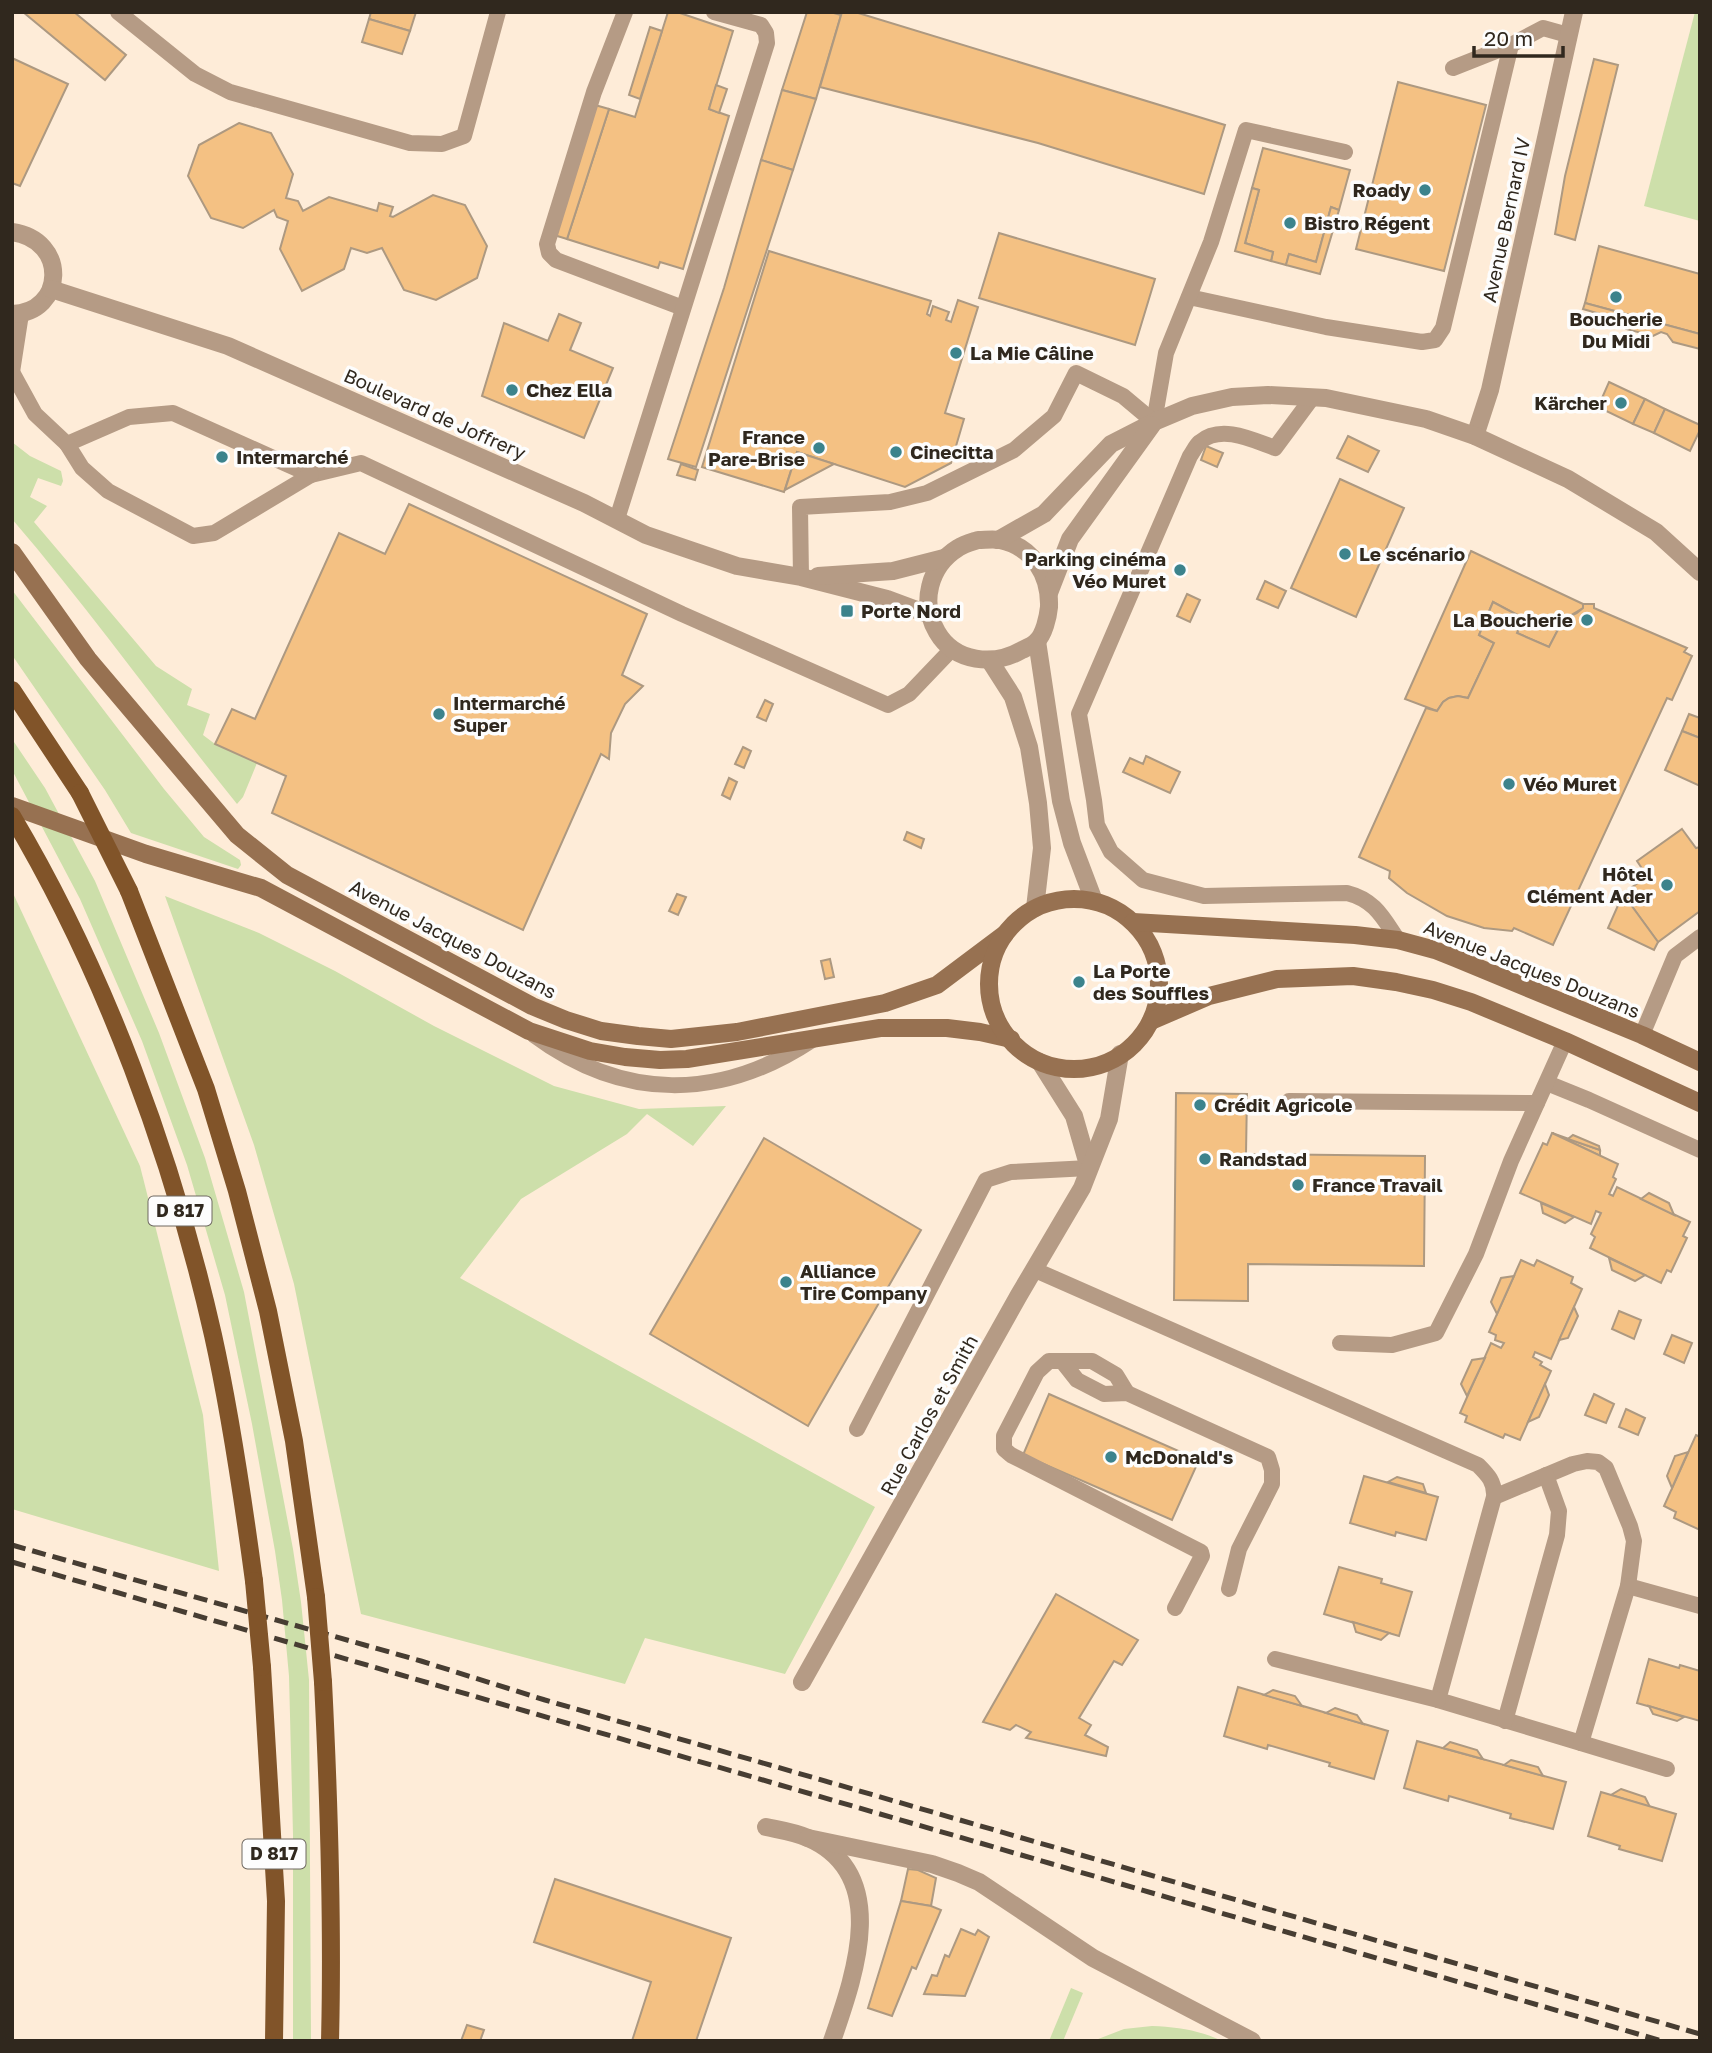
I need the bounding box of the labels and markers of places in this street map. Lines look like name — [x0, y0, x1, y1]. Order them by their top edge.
place label: Roady — [1353, 178, 1412, 201]
marker: Roady — [1417, 182, 1433, 198]
place label: Bistro Régent — [1304, 211, 1431, 234]
marker: Bistro Régent — [1282, 215, 1298, 231]
marker: Boucherie Du Midi — [1608, 289, 1624, 305]
place label: Boucherie Du Midi — [1569, 307, 1663, 352]
place label: La Mie Câline — [970, 341, 1094, 364]
marker: La Mie Câline — [948, 345, 964, 361]
place label: Chez Ella — [526, 378, 612, 401]
marker: Chez Ella — [504, 382, 520, 398]
place label: Kärcher — [1534, 391, 1608, 414]
marker: Kärcher — [1613, 395, 1629, 411]
place label: France Pare-Brise — [708, 425, 805, 470]
marker: France Pare-Brise — [811, 440, 827, 456]
place label: Cinecitta — [910, 440, 994, 463]
marker: Cinecitta — [888, 444, 904, 460]
place label: Intermarché — [236, 445, 349, 468]
marker: Intermarché — [214, 449, 230, 465]
place label: Le scénario — [1359, 542, 1465, 565]
marker: Le scénario — [1337, 546, 1353, 562]
place label: Parking cinéma Véo Muret — [1024, 547, 1166, 592]
marker: Parking cinéma Véo Muret — [1172, 562, 1188, 578]
place label: Porte Nord — [861, 599, 961, 622]
marker: Porte Nord — [839, 603, 855, 619]
place label: La Boucherie — [1453, 608, 1573, 631]
marker: La Boucherie — [1579, 612, 1595, 628]
place label: Intermarché Super — [453, 691, 566, 736]
marker: Intermarché Super — [431, 706, 447, 722]
place label: Véo Muret — [1523, 772, 1617, 795]
marker: Véo Muret — [1501, 776, 1517, 792]
place label: Hôtel Clément Ader — [1527, 862, 1654, 907]
marker: Hôtel Clément Ader — [1659, 877, 1675, 893]
place label: La Porte des Souffles — [1093, 959, 1209, 1004]
marker: La Porte des Souffles — [1071, 974, 1087, 990]
place label: Crédit Agricole — [1214, 1093, 1352, 1116]
marker: Crédit Agricole — [1192, 1097, 1208, 1113]
place label: Randstad — [1219, 1147, 1307, 1170]
marker: Randstad — [1197, 1151, 1213, 1167]
place label: France Travail — [1312, 1173, 1443, 1196]
marker: France Travail — [1290, 1177, 1306, 1193]
place label: Alliance Tire Company — [800, 1259, 928, 1304]
marker: Alliance Tire Company — [778, 1274, 794, 1290]
place label: McDonald's — [1125, 1445, 1234, 1468]
marker: McDonald's — [1103, 1449, 1119, 1465]

